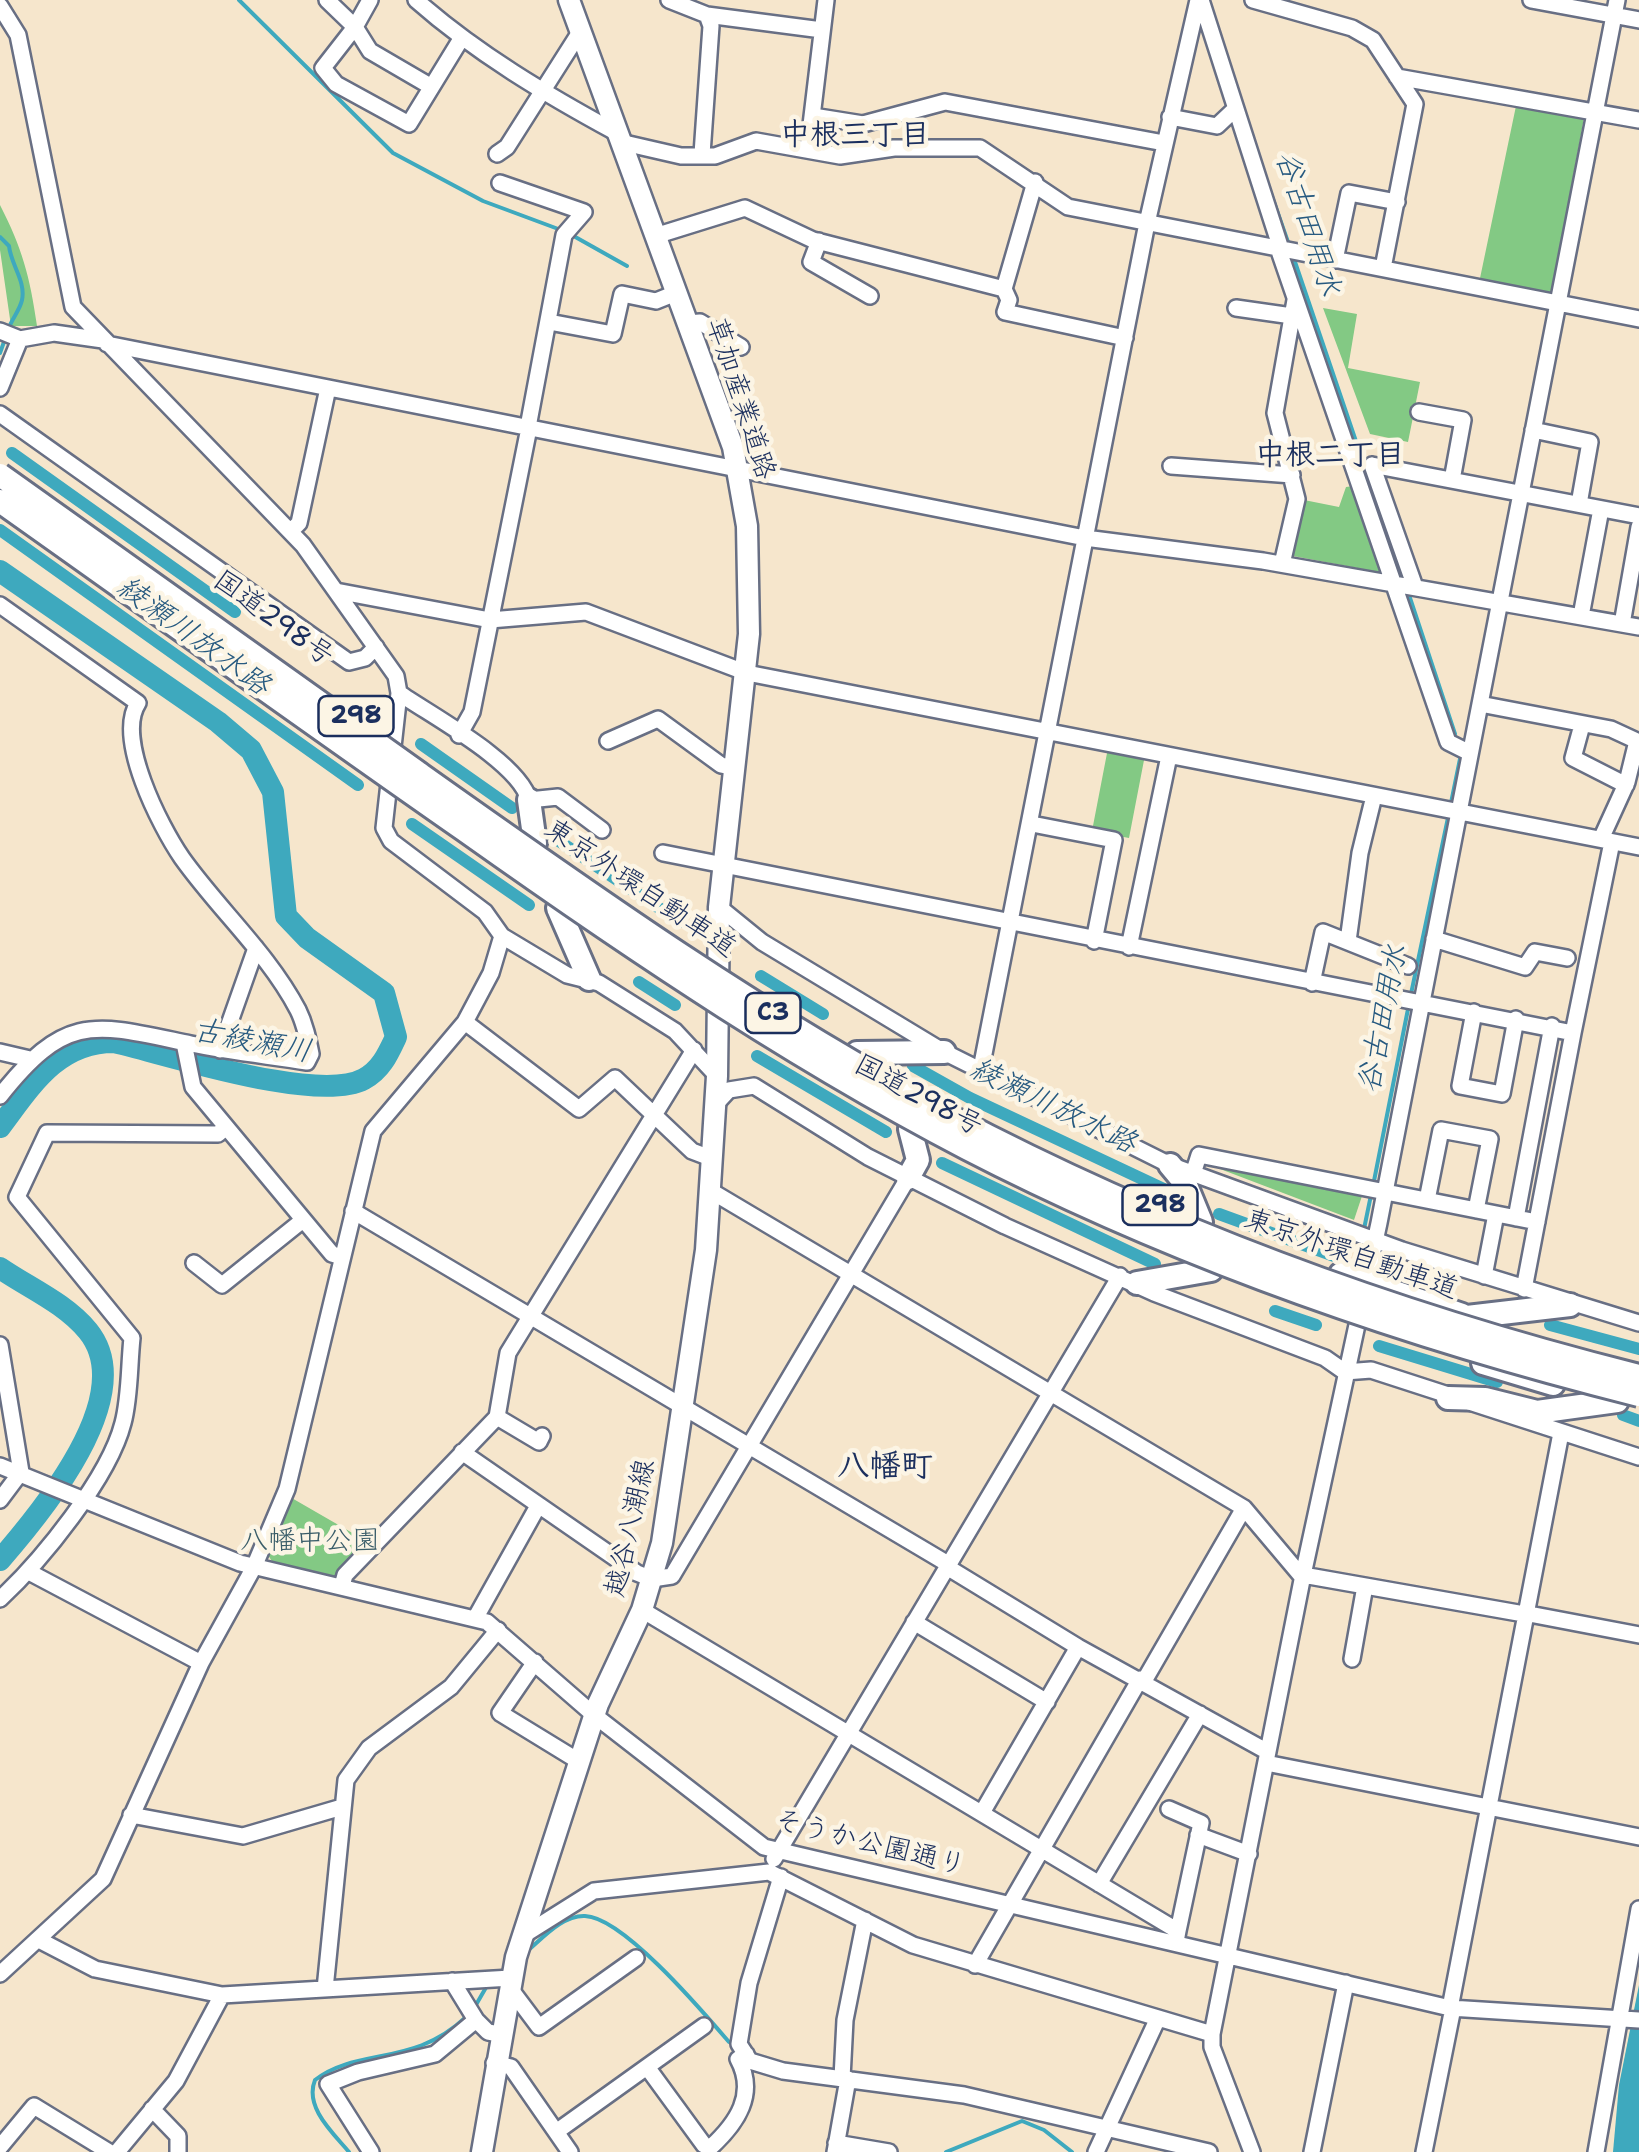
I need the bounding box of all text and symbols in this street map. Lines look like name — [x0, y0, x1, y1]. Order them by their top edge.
district label: 中根三丁目 — [780, 118, 930, 154]
water label: 谷古田用水 — [1267, 147, 1347, 301]
street label: 草加産業道路 — [698, 314, 782, 484]
district label: 中根二丁目 — [1255, 438, 1405, 474]
street label: 国道298号 — [206, 564, 340, 674]
water label: 綾瀬川放水路 — [110, 570, 276, 704]
road number: 298 — [318, 696, 394, 736]
street label: 東京外環自動車道 — [538, 812, 742, 966]
water label: 谷古田用水 — [1352, 942, 1416, 1096]
road number: C3 — [746, 993, 800, 1033]
water label: 古綾瀬川 — [190, 1013, 314, 1071]
street label: 国道298号 — [848, 1048, 988, 1144]
water label: 綾瀬川放水路 — [964, 1051, 1142, 1163]
road number: 298 — [1122, 1185, 1198, 1225]
street label: 東京外環自動車道 — [1240, 1203, 1462, 1307]
district label: 八幡町 — [837, 1449, 933, 1487]
street label: 越谷八潮線 — [599, 1456, 663, 1600]
park label: 八幡中公園 — [240, 1525, 380, 1559]
street label: そうか公園通り — [771, 1804, 969, 1884]

